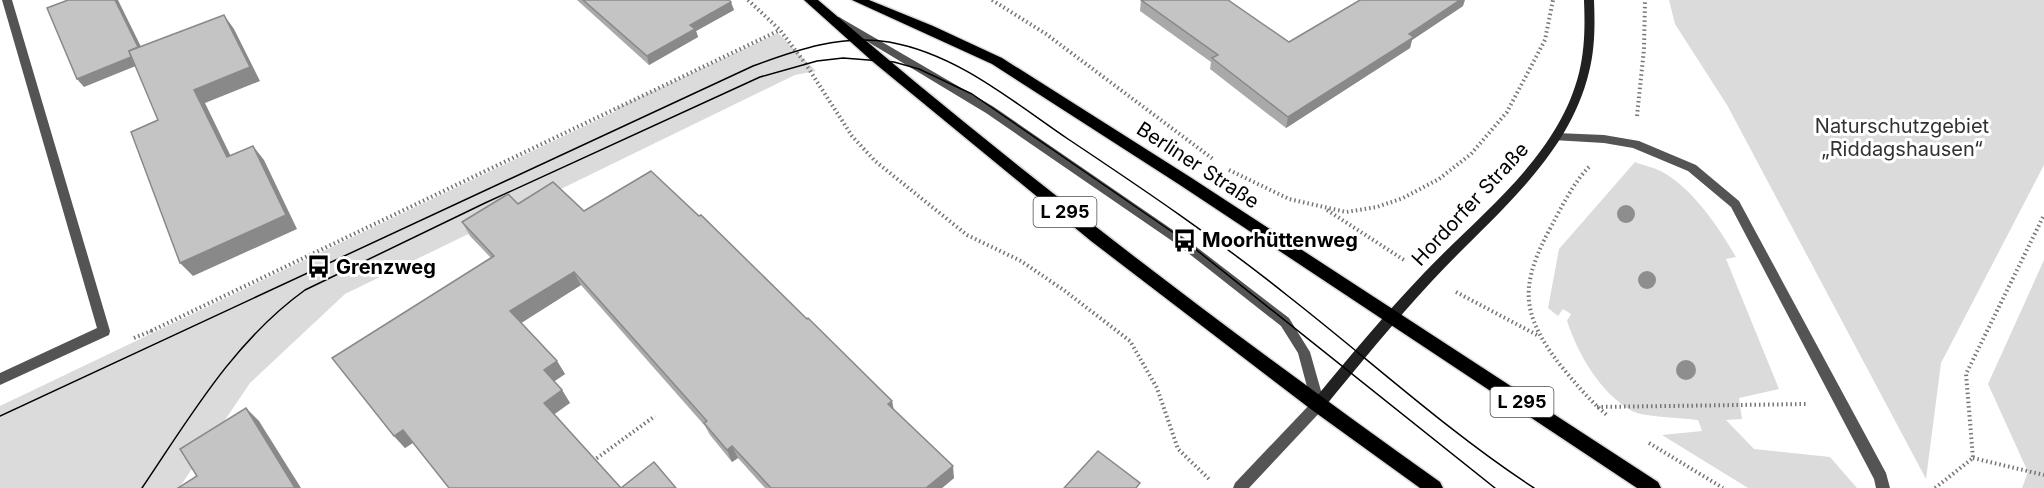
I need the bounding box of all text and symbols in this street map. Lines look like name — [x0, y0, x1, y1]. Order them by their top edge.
park label: Naturschutzgebiet „Riddagshausen“ — [1815, 114, 1990, 161]
street label: Berliner Straße — [1132, 117, 1264, 213]
street label: Hordorfer Straße — [1407, 137, 1533, 271]
road number: L 295 — [1034, 197, 1096, 227]
bus stop icon: Moorhüttenweg — [1171, 227, 1197, 253]
place label: Moorhüttenweg — [1202, 228, 1358, 252]
bus stop icon: Grenzweg — [305, 254, 331, 280]
place label: Grenzweg — [336, 255, 436, 279]
road number: L 295 — [1490, 387, 1553, 417]

